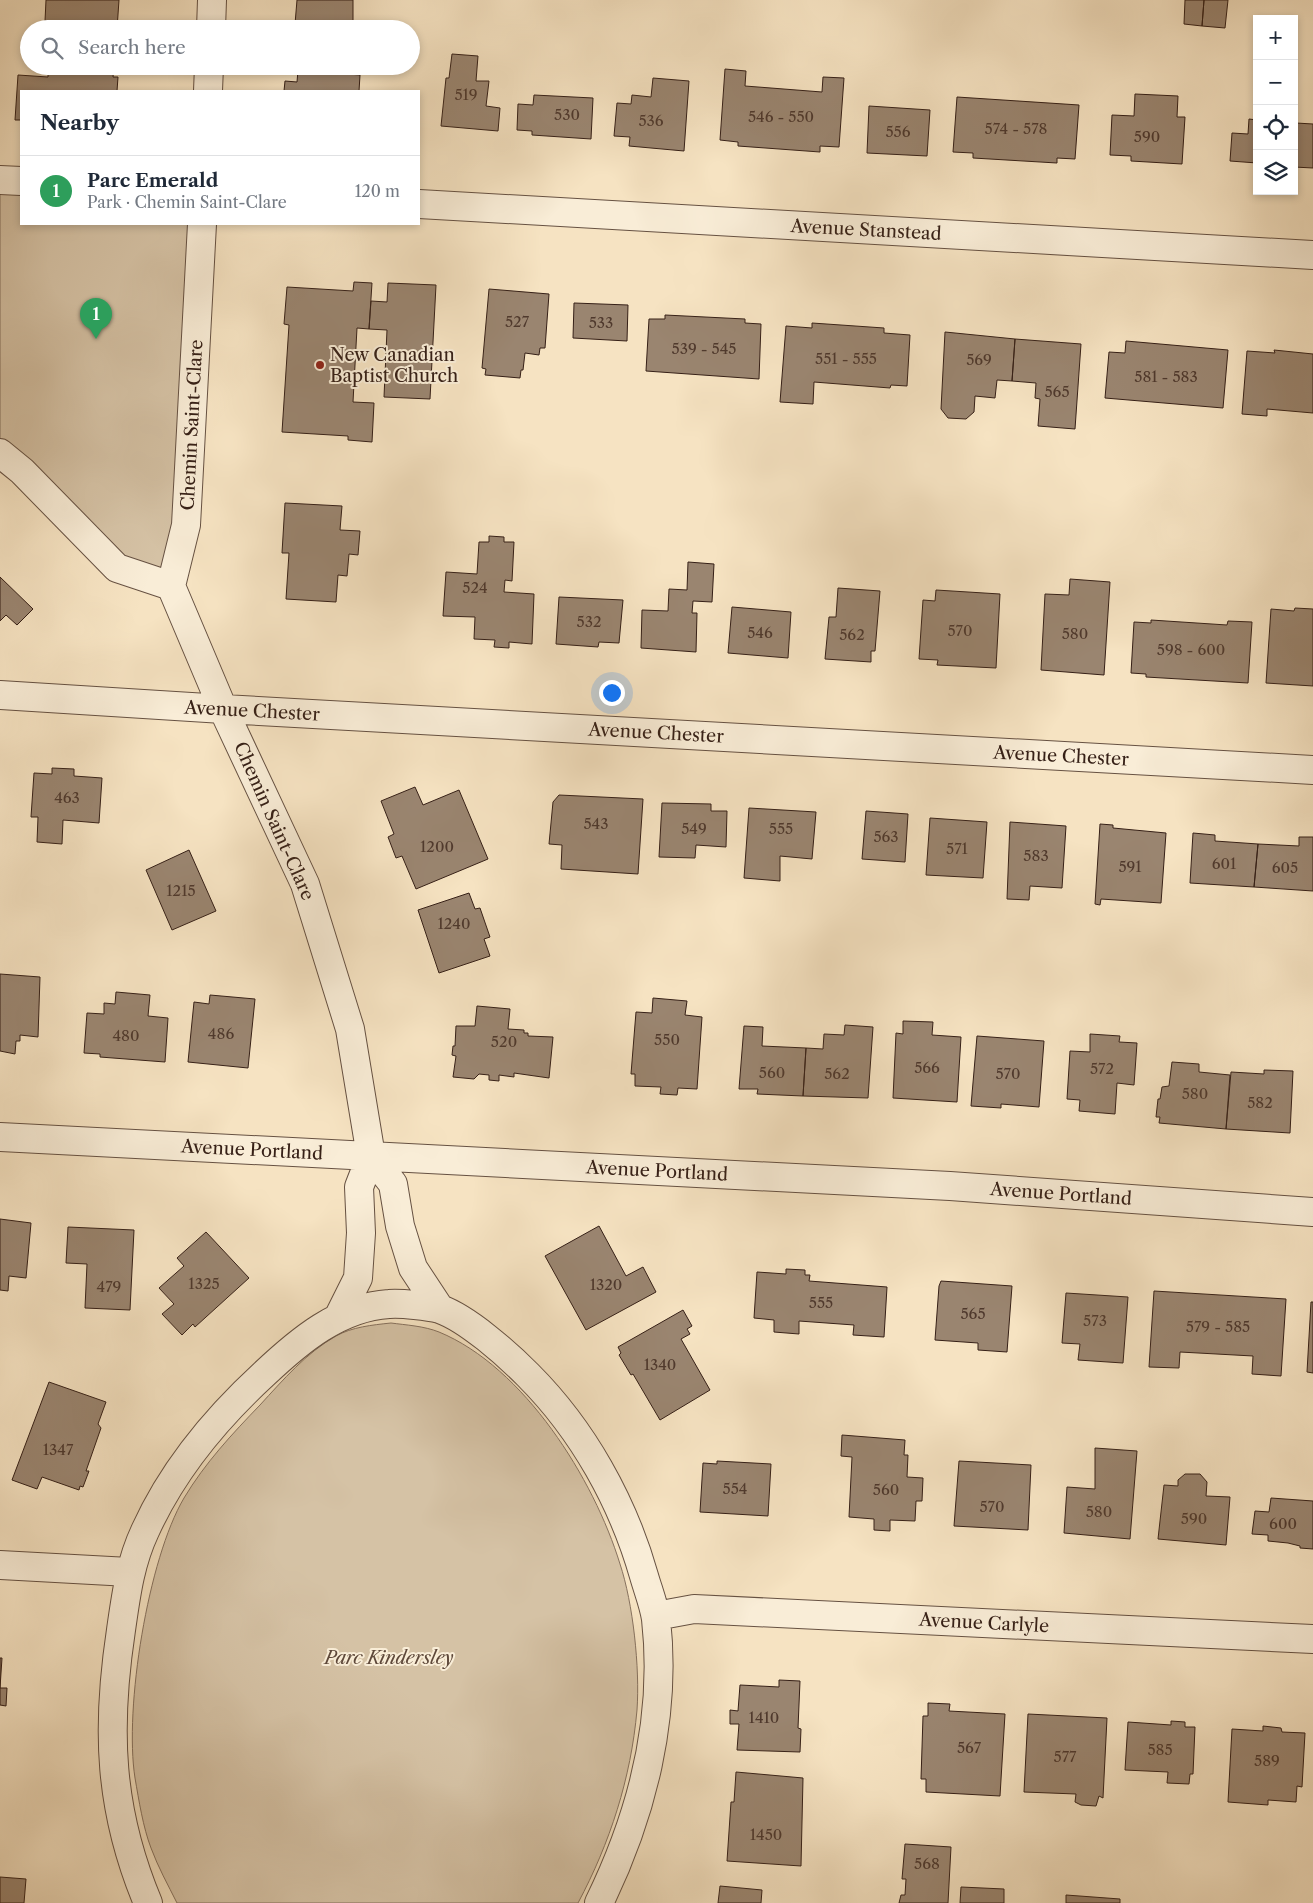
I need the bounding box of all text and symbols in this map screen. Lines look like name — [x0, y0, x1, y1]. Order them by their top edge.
map controls — [1253, 15, 1298, 195]
button: + — [1253, 15, 1298, 60]
search box — [20, 20, 420, 75]
icon: search — [38, 34, 66, 62]
text: Search here — [78, 36, 186, 59]
button: − — [1253, 60, 1298, 105]
house number: 519 — [454, 85, 478, 104]
house number: 530 — [554, 105, 580, 124]
button: locate — [1253, 105, 1298, 150]
house number: 546 - 550 — [748, 107, 814, 126]
text: Nearby — [40, 110, 119, 135]
house number: 536 — [638, 111, 664, 130]
house number: 574 - 578 — [984, 119, 1048, 138]
house number: 556 — [885, 122, 911, 141]
house number: 590 — [1134, 127, 1160, 146]
button: layers — [1253, 150, 1298, 195]
text: Parc Emerald — [87, 169, 218, 192]
text: 1 — [52, 181, 60, 201]
text: 120 m — [355, 181, 400, 201]
text: Park · Chemin Saint-Clare — [87, 192, 287, 212]
street label: Avenue Stanstead — [789, 215, 942, 245]
pin: 1 — [80, 298, 112, 339]
house number: 527 — [505, 312, 530, 331]
house number: 533 — [589, 313, 613, 332]
street label: Chemin Saint-Clare — [177, 339, 207, 511]
house number: 539 - 545 — [671, 339, 737, 358]
place label: New Canadian Baptist Church — [330, 344, 458, 387]
house number: 551 - 555 — [815, 349, 877, 368]
house number: 569 — [966, 350, 992, 369]
marker: New Canadian Baptist Church — [314, 359, 326, 371]
house number: 581 - 583 — [1134, 367, 1198, 386]
house number: 565 — [1044, 382, 1070, 401]
house number: 524 — [462, 578, 488, 597]
house number: 532 — [576, 612, 602, 631]
house number: 570 — [947, 621, 973, 640]
house number: 546 — [747, 623, 773, 642]
house number: 580 — [1062, 624, 1088, 643]
house number: 562 — [839, 625, 865, 644]
house number: 598 - 600 — [1157, 640, 1225, 659]
your location — [599, 680, 625, 706]
street label: Avenue Chester — [183, 696, 321, 726]
street label: Avenue Chester — [587, 718, 725, 748]
street label: Chemin Saint-Clare — [229, 738, 319, 904]
street label: Avenue Chester — [992, 741, 1130, 771]
house number: 463 — [54, 788, 80, 807]
house number: 543 — [583, 814, 609, 833]
house number: 549 — [681, 819, 707, 838]
house number: 555 — [769, 819, 793, 838]
house number: 563 — [873, 827, 899, 846]
house number: 1200 — [420, 837, 454, 856]
house number: 571 — [946, 839, 969, 858]
house number: 583 — [1023, 846, 1049, 865]
house number: 601 — [1212, 854, 1237, 873]
house number: 591 — [1118, 857, 1142, 876]
house number: 605 — [1272, 858, 1298, 877]
house number: 1215 — [166, 881, 196, 900]
house number: 1240 — [437, 914, 471, 933]
house number: 486 — [208, 1024, 234, 1043]
house number: 480 — [112, 1026, 140, 1045]
house number: 550 — [654, 1030, 680, 1049]
house number: 520 — [491, 1032, 517, 1051]
house number: 566 — [914, 1058, 940, 1077]
house number: 572 — [1090, 1059, 1114, 1078]
house number: 560 — [759, 1063, 785, 1082]
house number: 562 — [824, 1064, 850, 1083]
house number: 570 — [995, 1064, 1021, 1083]
house number: 580 — [1182, 1084, 1208, 1103]
house number: 582 — [1247, 1093, 1273, 1112]
street label: Avenue Portland — [179, 1135, 324, 1165]
street label: Avenue Portland — [584, 1156, 729, 1186]
street label: Avenue Portland — [988, 1178, 1133, 1210]
house number: 1325 — [188, 1274, 220, 1293]
house number: 1320 — [590, 1275, 622, 1294]
house number: 479 — [97, 1277, 121, 1296]
house number: 555 — [809, 1293, 833, 1312]
house number: 565 — [960, 1304, 986, 1323]
house number: 573 — [1083, 1311, 1107, 1330]
house number: 579 - 585 — [1186, 1317, 1250, 1336]
house number: 1340 — [644, 1355, 676, 1374]
house number: 1347 — [43, 1440, 74, 1459]
house number: 554 — [723, 1479, 747, 1498]
house number: 560 — [873, 1480, 899, 1499]
house number: 570 — [979, 1497, 1005, 1516]
house number: 580 — [1086, 1502, 1112, 1521]
house number: 590 — [1181, 1509, 1207, 1528]
house number: 600 — [1269, 1514, 1297, 1533]
street label: Avenue Carlyle — [917, 1609, 1050, 1637]
park label: Parc Kindersley — [323, 1647, 453, 1669]
house number: 1410 — [749, 1708, 779, 1727]
house number: 567 — [957, 1738, 982, 1757]
house number: 585 — [1147, 1740, 1173, 1759]
house number: 577 — [1054, 1747, 1077, 1766]
house number: 589 — [1254, 1751, 1280, 1770]
house number: 1450 — [750, 1825, 782, 1844]
house number: 568 — [914, 1854, 940, 1873]

